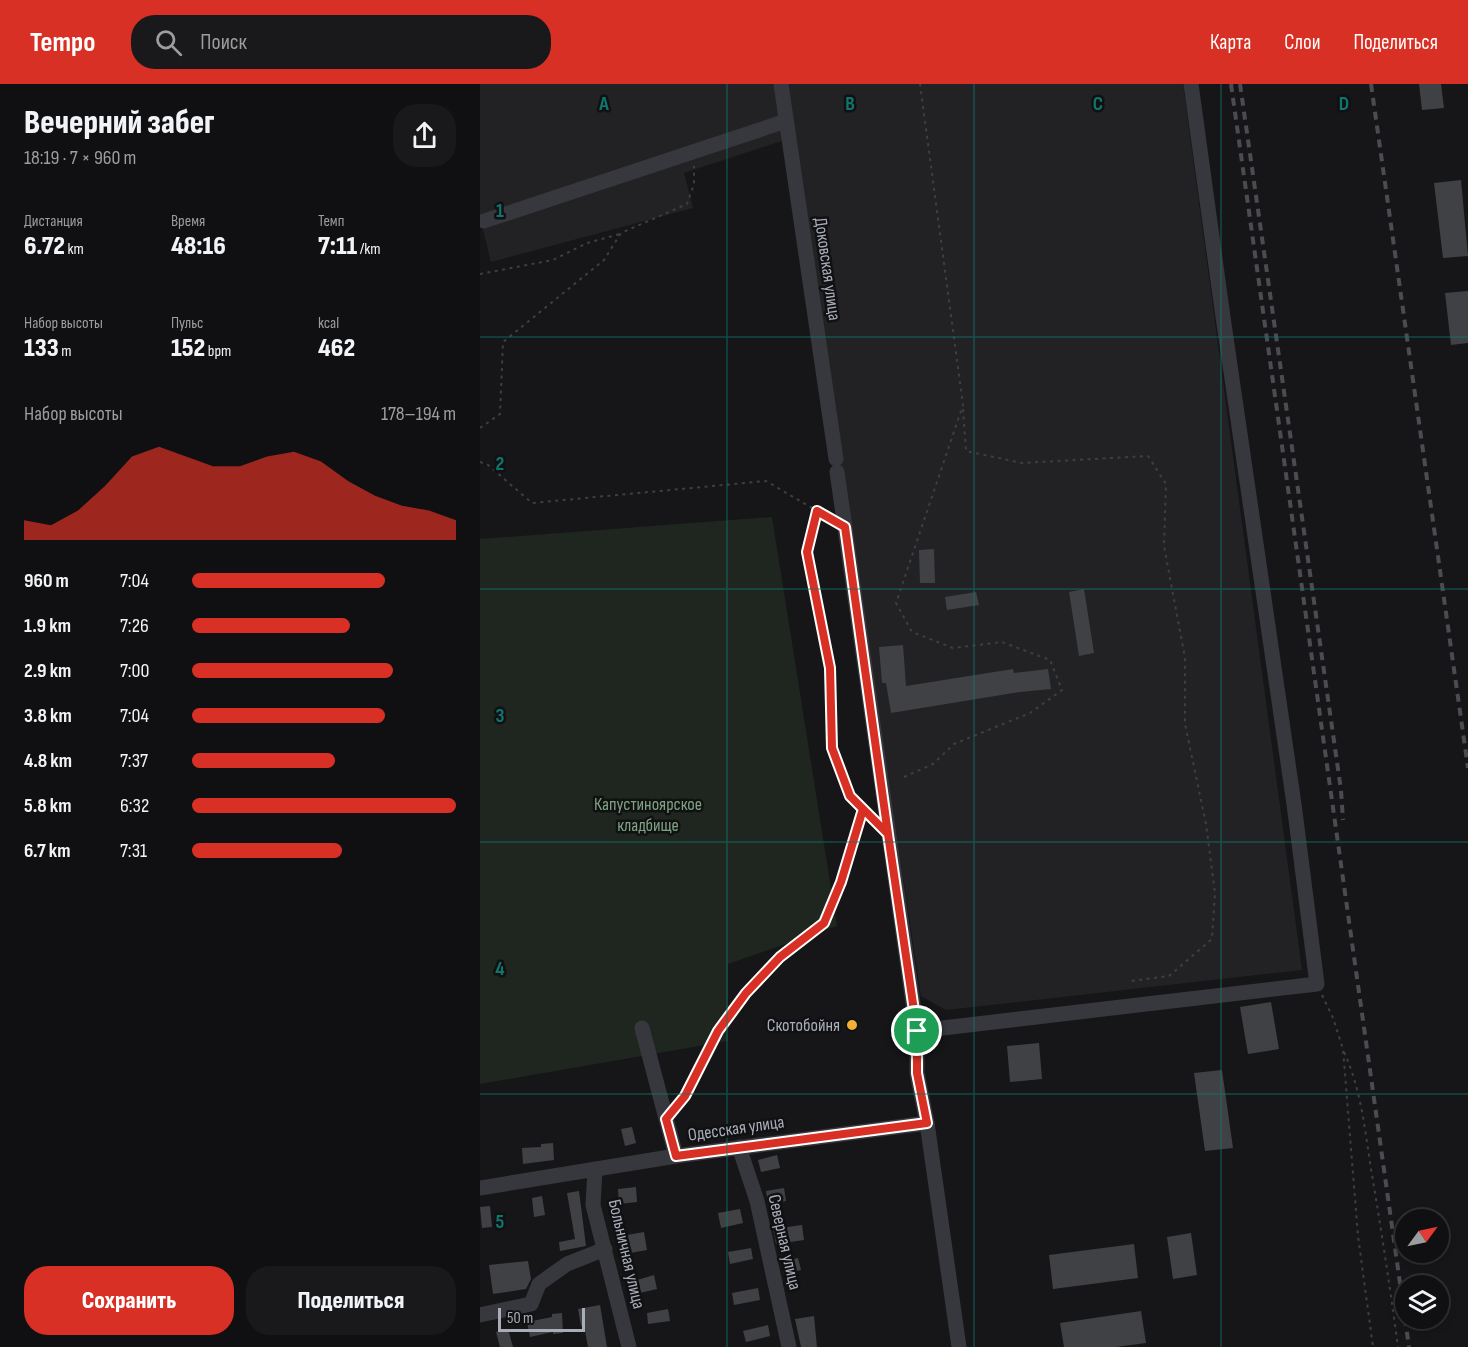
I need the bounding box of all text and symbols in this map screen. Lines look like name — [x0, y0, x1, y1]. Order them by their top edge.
search box — [131, 15, 551, 69]
text: Tempo — [30, 26, 95, 59]
icon: search — [152, 26, 185, 59]
text: Поиск — [200, 29, 247, 56]
text: Карта — [1210, 30, 1251, 55]
text: Слои — [1284, 30, 1320, 55]
text: Поделиться — [1353, 30, 1438, 55]
text: A — [598, 92, 609, 116]
text: B — [845, 92, 855, 116]
text: C — [1093, 92, 1103, 116]
text: D — [1339, 92, 1349, 116]
text: Вечерний забег — [24, 103, 215, 143]
button: share — [393, 104, 456, 167]
text: 18:19 · 7 × 960 m — [24, 146, 136, 170]
text: 1 — [496, 199, 504, 223]
text: Дистанция — [24, 212, 83, 231]
text: Время — [171, 212, 205, 231]
text: Темп — [318, 212, 344, 231]
street label: Доковская улица — [810, 216, 845, 322]
text: 6.72 — [24, 231, 65, 262]
text: 48:16 — [171, 231, 226, 262]
text: 7:11 — [318, 231, 357, 262]
text: km — [65, 240, 84, 259]
text: /km — [357, 240, 381, 259]
text: Набор высоты — [24, 314, 103, 333]
text: Пульс — [171, 314, 204, 333]
text: kcal — [318, 314, 339, 333]
text: 133 — [24, 333, 59, 364]
text: 152 — [171, 333, 205, 364]
text: 462 — [318, 333, 355, 364]
text: m — [59, 342, 71, 361]
text: bpm — [205, 342, 231, 361]
text: Набор высоты — [24, 402, 123, 426]
text: 178–194 m — [381, 402, 456, 426]
text: 2 — [496, 452, 504, 476]
text: 960 m — [24, 569, 69, 593]
text: 7:04 — [120, 569, 149, 593]
text: 1.9 km — [24, 614, 71, 638]
text: 7:26 — [120, 614, 149, 638]
text: 2.9 km — [24, 659, 71, 683]
text: 7:00 — [120, 659, 149, 683]
text: 3.8 km — [24, 704, 72, 728]
text: 7:04 — [120, 704, 149, 728]
text: 3 — [496, 704, 505, 728]
text: 4.8 km — [24, 749, 72, 773]
text: 7:37 — [120, 749, 148, 773]
text: 5.8 km — [24, 794, 72, 818]
text: 6:32 — [120, 794, 149, 818]
park label: Капустиноярское кладбище — [594, 794, 702, 836]
text: 6.7 km — [24, 839, 70, 863]
text: 7:31 — [120, 839, 147, 863]
text: 4 — [495, 957, 505, 981]
pin — [891, 1005, 942, 1056]
icon: arrive — [900, 1014, 933, 1047]
place label: Скотобойня — [767, 1015, 840, 1036]
marker: Скотобойня — [845, 1018, 859, 1032]
street label: Одесская улица — [687, 1111, 786, 1146]
street label: Северная улица — [763, 1192, 806, 1292]
street label: Больничная улица — [604, 1197, 649, 1311]
north arrow — [1395, 1209, 1449, 1263]
map controls — [1395, 1209, 1449, 1329]
text: 5 — [496, 1210, 505, 1234]
button: Сохранить — [24, 1266, 234, 1335]
button: Поделиться — [246, 1266, 456, 1335]
button: layers — [1395, 1275, 1449, 1329]
scale bar — [498, 1305, 585, 1332]
text: 50 m — [507, 1309, 533, 1328]

